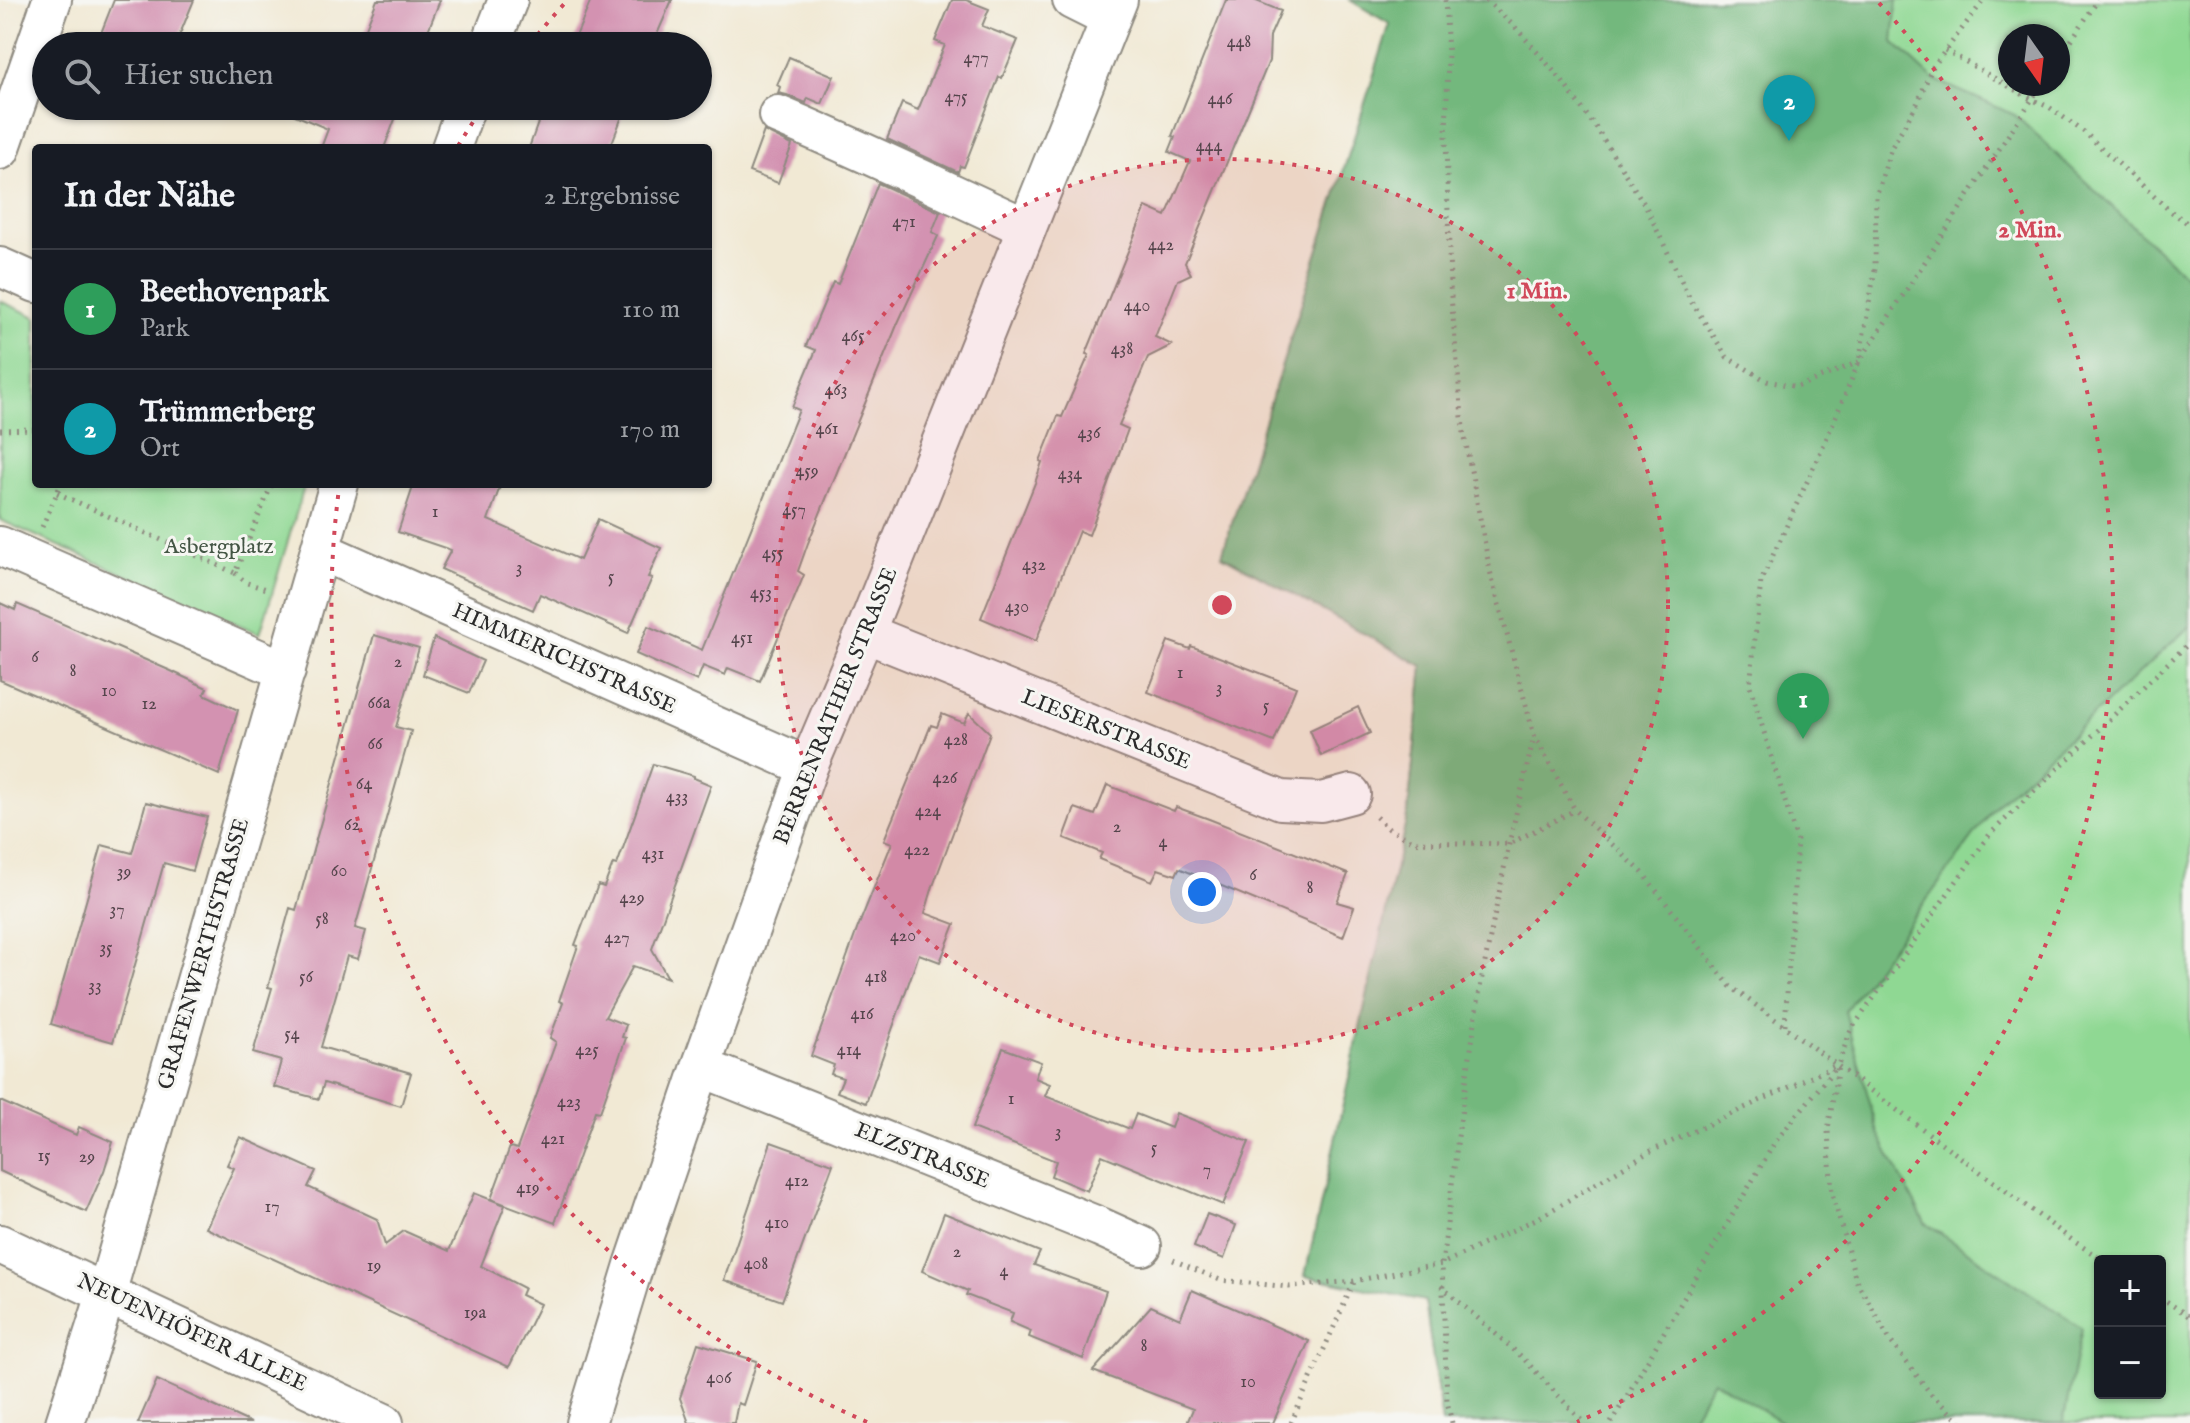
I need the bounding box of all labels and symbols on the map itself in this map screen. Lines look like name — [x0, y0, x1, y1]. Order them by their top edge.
north arrow — [1998, 24, 2070, 96]
house number: 448 — [1227, 31, 1251, 54]
house number: 477 — [963, 47, 989, 70]
pin: 2 — [1763, 75, 1815, 141]
house number: 475 — [944, 86, 968, 109]
house number: 446 — [1207, 88, 1233, 111]
house number: 444 — [1196, 135, 1222, 158]
house number: 471 — [892, 211, 916, 234]
text: 2 Min. — [1998, 215, 2062, 246]
house number: 442 — [1148, 234, 1174, 257]
text: 1 Min. — [1506, 276, 1568, 307]
house number: 440 — [1124, 295, 1150, 318]
house number: 465 — [842, 325, 865, 348]
house number: 438 — [1111, 338, 1133, 361]
house number: 463 — [824, 379, 848, 402]
house number: 461 — [815, 418, 839, 441]
house number: 436 — [1077, 422, 1101, 445]
house number: 459 — [795, 460, 819, 483]
house number: 434 — [1058, 463, 1082, 486]
house number: 457 — [782, 499, 806, 522]
house number: 1 — [432, 501, 438, 524]
park label: Asbergplatz — [163, 533, 274, 561]
house number: 455 — [762, 542, 784, 565]
house number: 432 — [1022, 554, 1046, 577]
house number: 3 — [516, 557, 522, 580]
street label: BERRENRATHER STRASSE — [767, 563, 905, 849]
house number: 5 — [608, 566, 615, 589]
house number: 453 — [750, 582, 772, 605]
centre of rings — [1208, 591, 1236, 619]
house number: 430 — [1005, 596, 1029, 619]
street label: HIMMERICHSTRASSE — [448, 597, 680, 721]
house number: 451 — [731, 627, 753, 650]
house number: 6 — [31, 646, 39, 669]
house number: 2 — [394, 651, 402, 674]
house number: 8 — [69, 660, 77, 683]
house number: 1 — [1177, 662, 1183, 685]
pin: 1 — [1777, 673, 1829, 739]
house number: 3 — [1216, 677, 1222, 700]
house number: 10 — [101, 680, 117, 703]
street label: LIESERSTRASSE — [1017, 683, 1195, 777]
house number: 66a — [368, 692, 391, 715]
house number: 12 — [141, 693, 157, 716]
house number: 5 — [1263, 695, 1270, 718]
house number: 428 — [944, 729, 968, 752]
house number: 66 — [367, 733, 383, 756]
house number: 426 — [933, 767, 958, 790]
house number: 64 — [356, 773, 372, 796]
house number: 433 — [666, 786, 688, 809]
house number: 424 — [915, 800, 941, 823]
house number: 62 — [344, 814, 360, 837]
street label: GRAFENWERTHSTRASSE — [152, 815, 256, 1093]
house number: 2 — [1113, 816, 1121, 839]
house number: 4 — [1159, 831, 1168, 854]
house number: 422 — [904, 839, 930, 862]
house number: 431 — [642, 843, 664, 866]
house number: 60 — [331, 860, 347, 883]
house number: 39 — [117, 861, 131, 884]
house number: 6 — [1249, 864, 1257, 887]
your location — [1182, 872, 1222, 912]
house number: 8 — [1306, 877, 1314, 900]
house number: 429 — [619, 887, 645, 910]
house number: 37 — [109, 899, 125, 922]
house number: 58 — [315, 908, 329, 931]
house number: 420 — [890, 925, 916, 948]
house number: 427 — [604, 927, 630, 950]
house number: 35 — [99, 937, 113, 960]
house number: 56 — [299, 966, 313, 989]
house number: 418 — [865, 966, 887, 989]
house number: 33 — [88, 975, 102, 998]
house number: 416 — [850, 1003, 874, 1026]
house number: 54 — [284, 1023, 300, 1046]
house number: 425 — [575, 1039, 599, 1062]
house number: 414 — [837, 1039, 861, 1062]
house number: 1 — [1008, 1088, 1014, 1111]
house number: 423 — [557, 1091, 581, 1114]
street label: ELZSTRASSE — [850, 1116, 994, 1196]
house number: 3 — [1055, 1121, 1061, 1144]
house number: 421 — [541, 1128, 565, 1151]
house number: 5 — [1151, 1137, 1158, 1160]
house number: 15 — [37, 1145, 51, 1168]
house number: 29 — [79, 1146, 95, 1169]
house number: 7 — [1203, 1159, 1211, 1182]
house number: 412 — [785, 1170, 809, 1193]
house number: 419 — [516, 1177, 540, 1200]
house number: 17 — [264, 1196, 280, 1219]
house number: 410 — [765, 1212, 789, 1235]
house number: 2 — [953, 1241, 961, 1264]
house number: 408 — [744, 1253, 768, 1276]
house number: 19 — [367, 1255, 381, 1278]
house number: 4 — [1000, 1260, 1009, 1283]
street label: NEUENHÖFER ALLEE — [72, 1267, 312, 1399]
house number: 19a — [464, 1302, 486, 1325]
house number: 8 — [1140, 1335, 1148, 1358]
house number: 406 — [706, 1367, 732, 1390]
house number: 10 — [1240, 1371, 1256, 1394]

